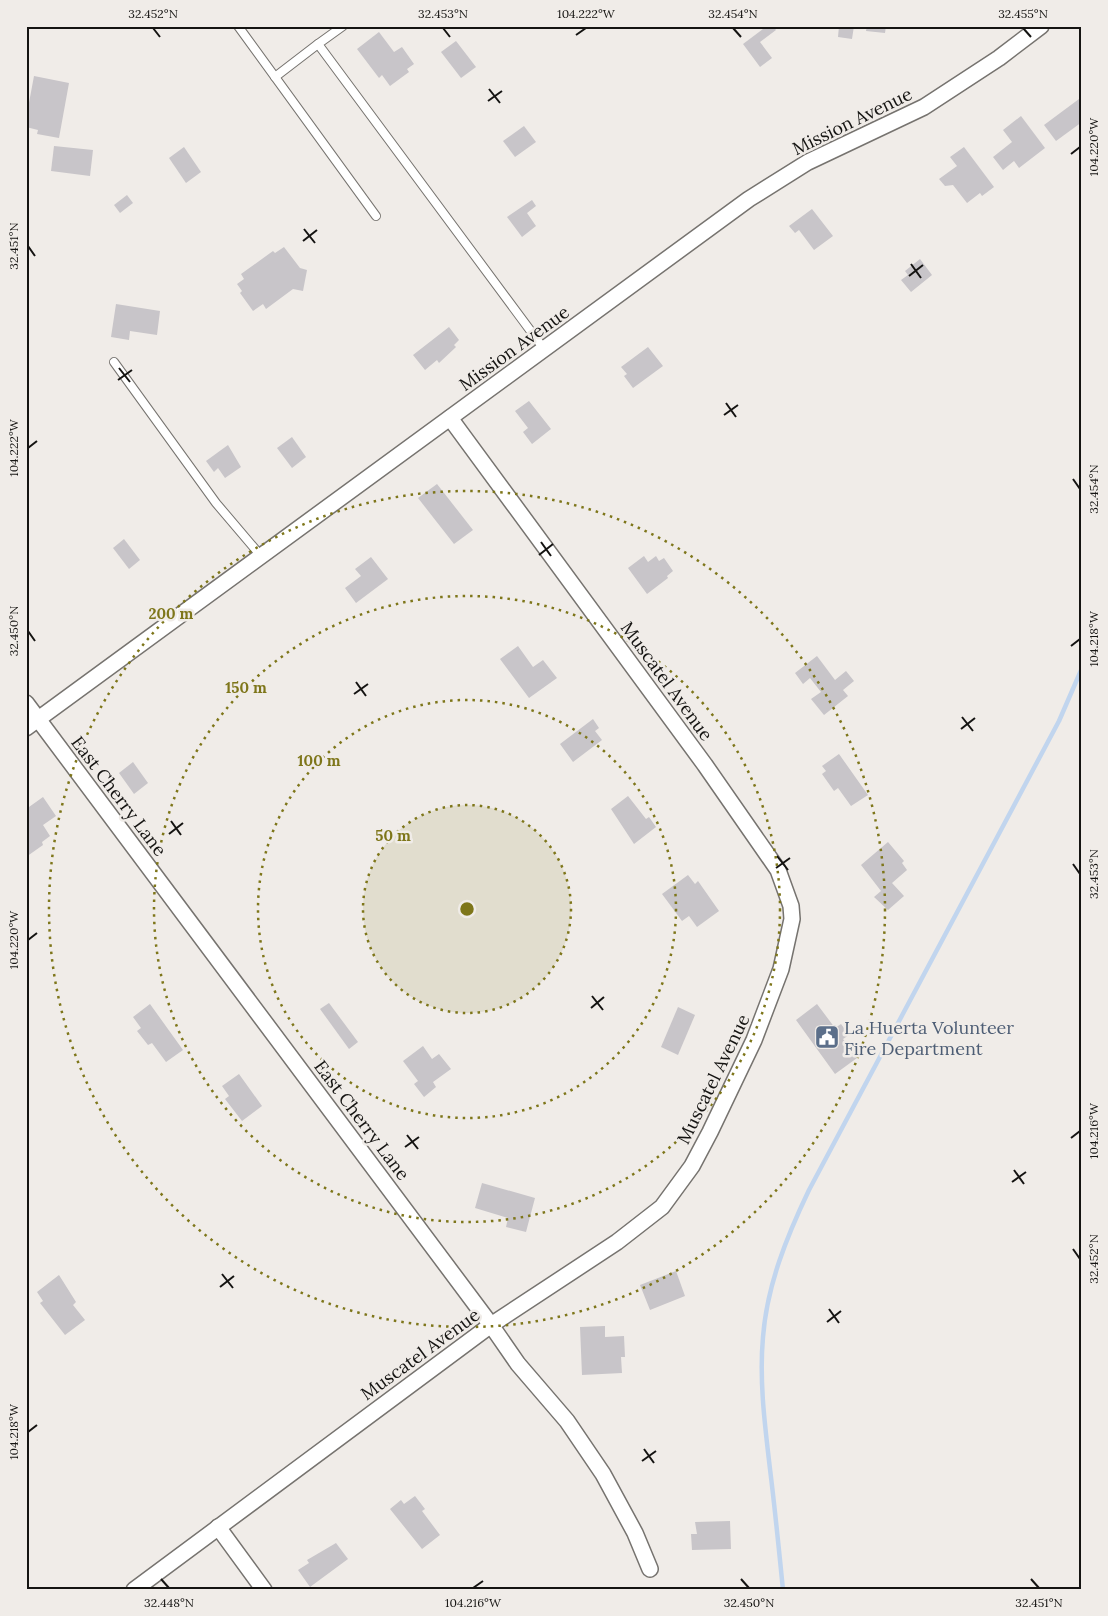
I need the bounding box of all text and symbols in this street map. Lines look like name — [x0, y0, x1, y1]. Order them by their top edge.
text: 32.452°N — [128, 6, 178, 21]
text: 32.453°N — [418, 6, 468, 21]
text: 104.222°W — [557, 6, 616, 21]
text: 32.454°N — [708, 6, 758, 21]
text: 32.455°N — [998, 6, 1048, 21]
street label: Mission Avenue — [788, 82, 916, 160]
text: 104.220°W — [1086, 117, 1101, 176]
text: 32.451°N — [6, 222, 21, 270]
street label: Mission Avenue — [454, 300, 574, 396]
text: 104.222°W — [6, 418, 21, 477]
text: 32.454°N — [1086, 464, 1101, 514]
text: 200 m — [149, 604, 194, 623]
text: 32.450°N — [6, 606, 21, 656]
text: 104.218°W — [1086, 610, 1101, 667]
street label: Muscatel Avenue — [616, 617, 718, 745]
text: 150 m — [225, 678, 267, 697]
street label: East Cherry Lane — [66, 731, 172, 861]
text: 100 m — [298, 751, 341, 770]
text: 50 m — [375, 826, 411, 845]
text: 32.453°N — [1086, 849, 1101, 899]
centre of rings — [458, 900, 476, 918]
text: 104.220°W — [6, 910, 21, 969]
street label: Muscatel Avenue — [672, 1010, 755, 1148]
place label: La Huerta Volunteer Fire Department — [844, 1016, 1014, 1060]
public building icon: La Huerta Volunteer Fire Department — [814, 1024, 840, 1050]
street label: East Cherry Lane — [309, 1055, 415, 1185]
text: 104.216°W — [1086, 1102, 1101, 1159]
text: 32.452°N — [1086, 1234, 1101, 1284]
street label: Muscatel Avenue — [356, 1303, 484, 1405]
text: 104.218°W — [6, 1403, 21, 1460]
text: 32.448°N — [144, 1595, 194, 1610]
text: 104.216°W — [445, 1595, 502, 1610]
text: 32.450°N — [724, 1595, 774, 1610]
text: 32.451°N — [1015, 1595, 1063, 1610]

